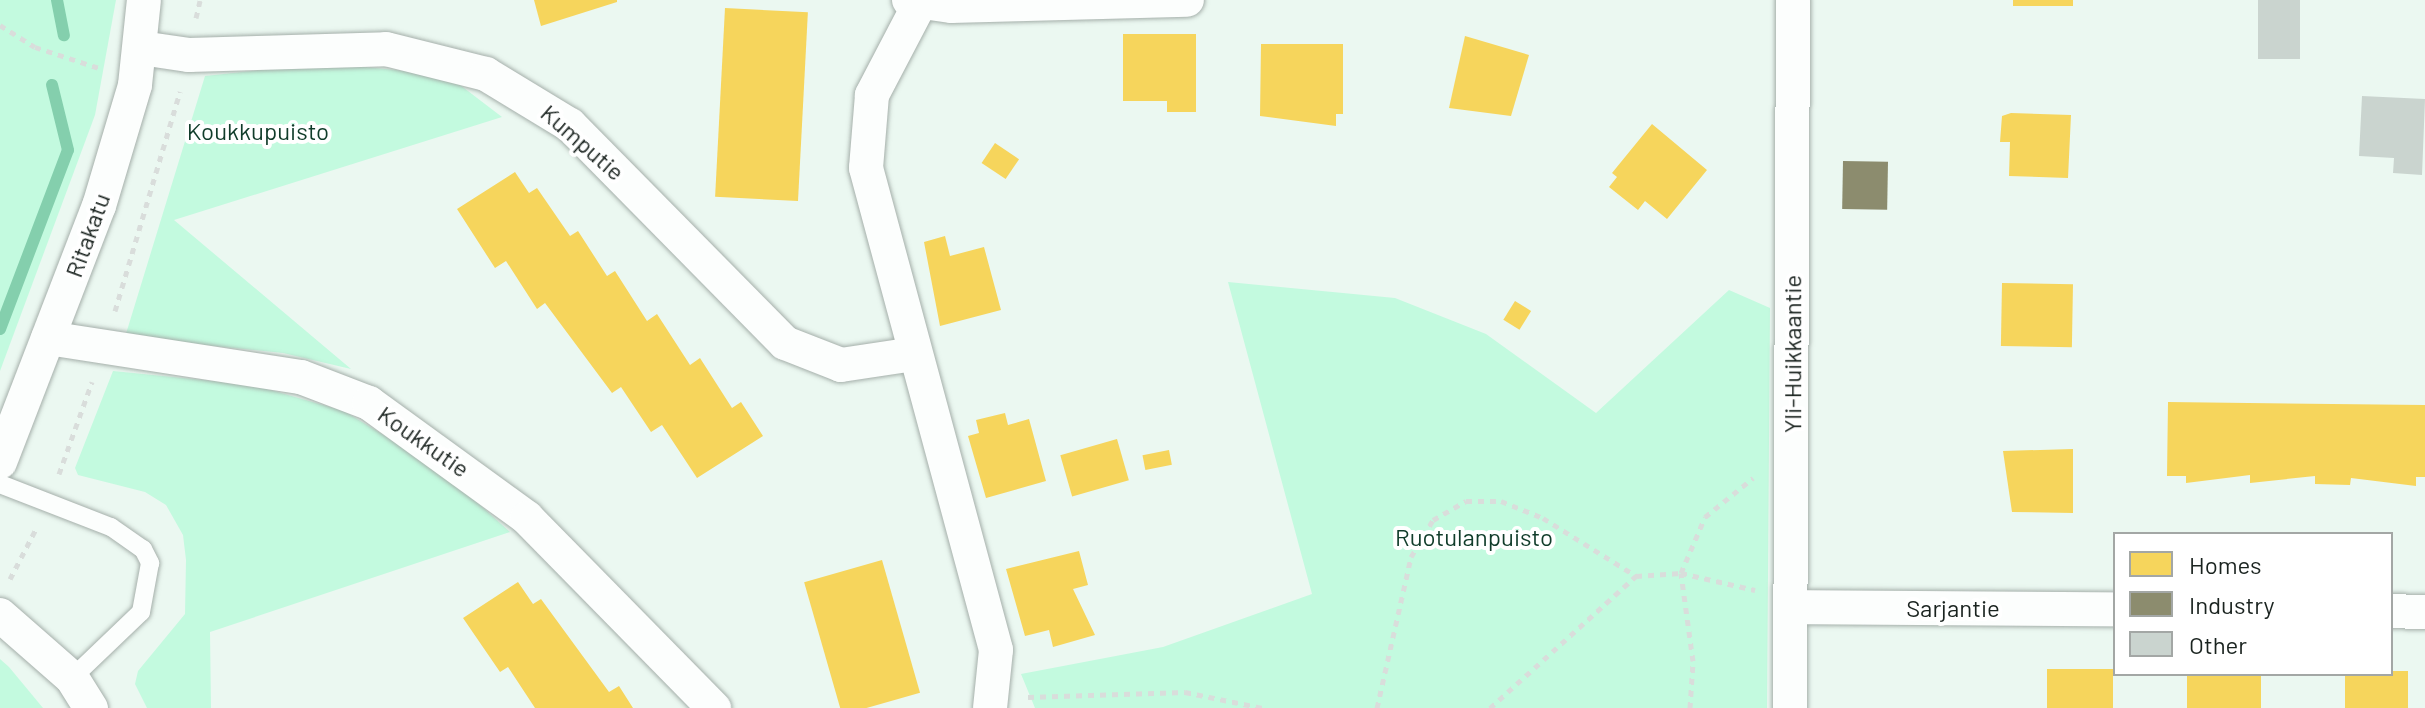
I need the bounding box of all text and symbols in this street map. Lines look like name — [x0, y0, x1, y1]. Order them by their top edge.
street label: Kumputie — [535, 98, 631, 186]
park label: Koukkupuisto — [187, 117, 329, 145]
street label: Ritakatu — [59, 189, 115, 281]
street label: Yli-Huikkaantie — [1778, 275, 1806, 433]
street label: Koukkutie — [373, 399, 475, 483]
park label: Ruotulanpuisto — [1395, 523, 1553, 551]
legend — [2113, 532, 2393, 676]
text: Homes — [2189, 550, 2262, 579]
text: Industry — [2189, 590, 2275, 619]
street label: Sarjantie — [1906, 594, 2000, 622]
text: Other — [2189, 630, 2247, 659]

